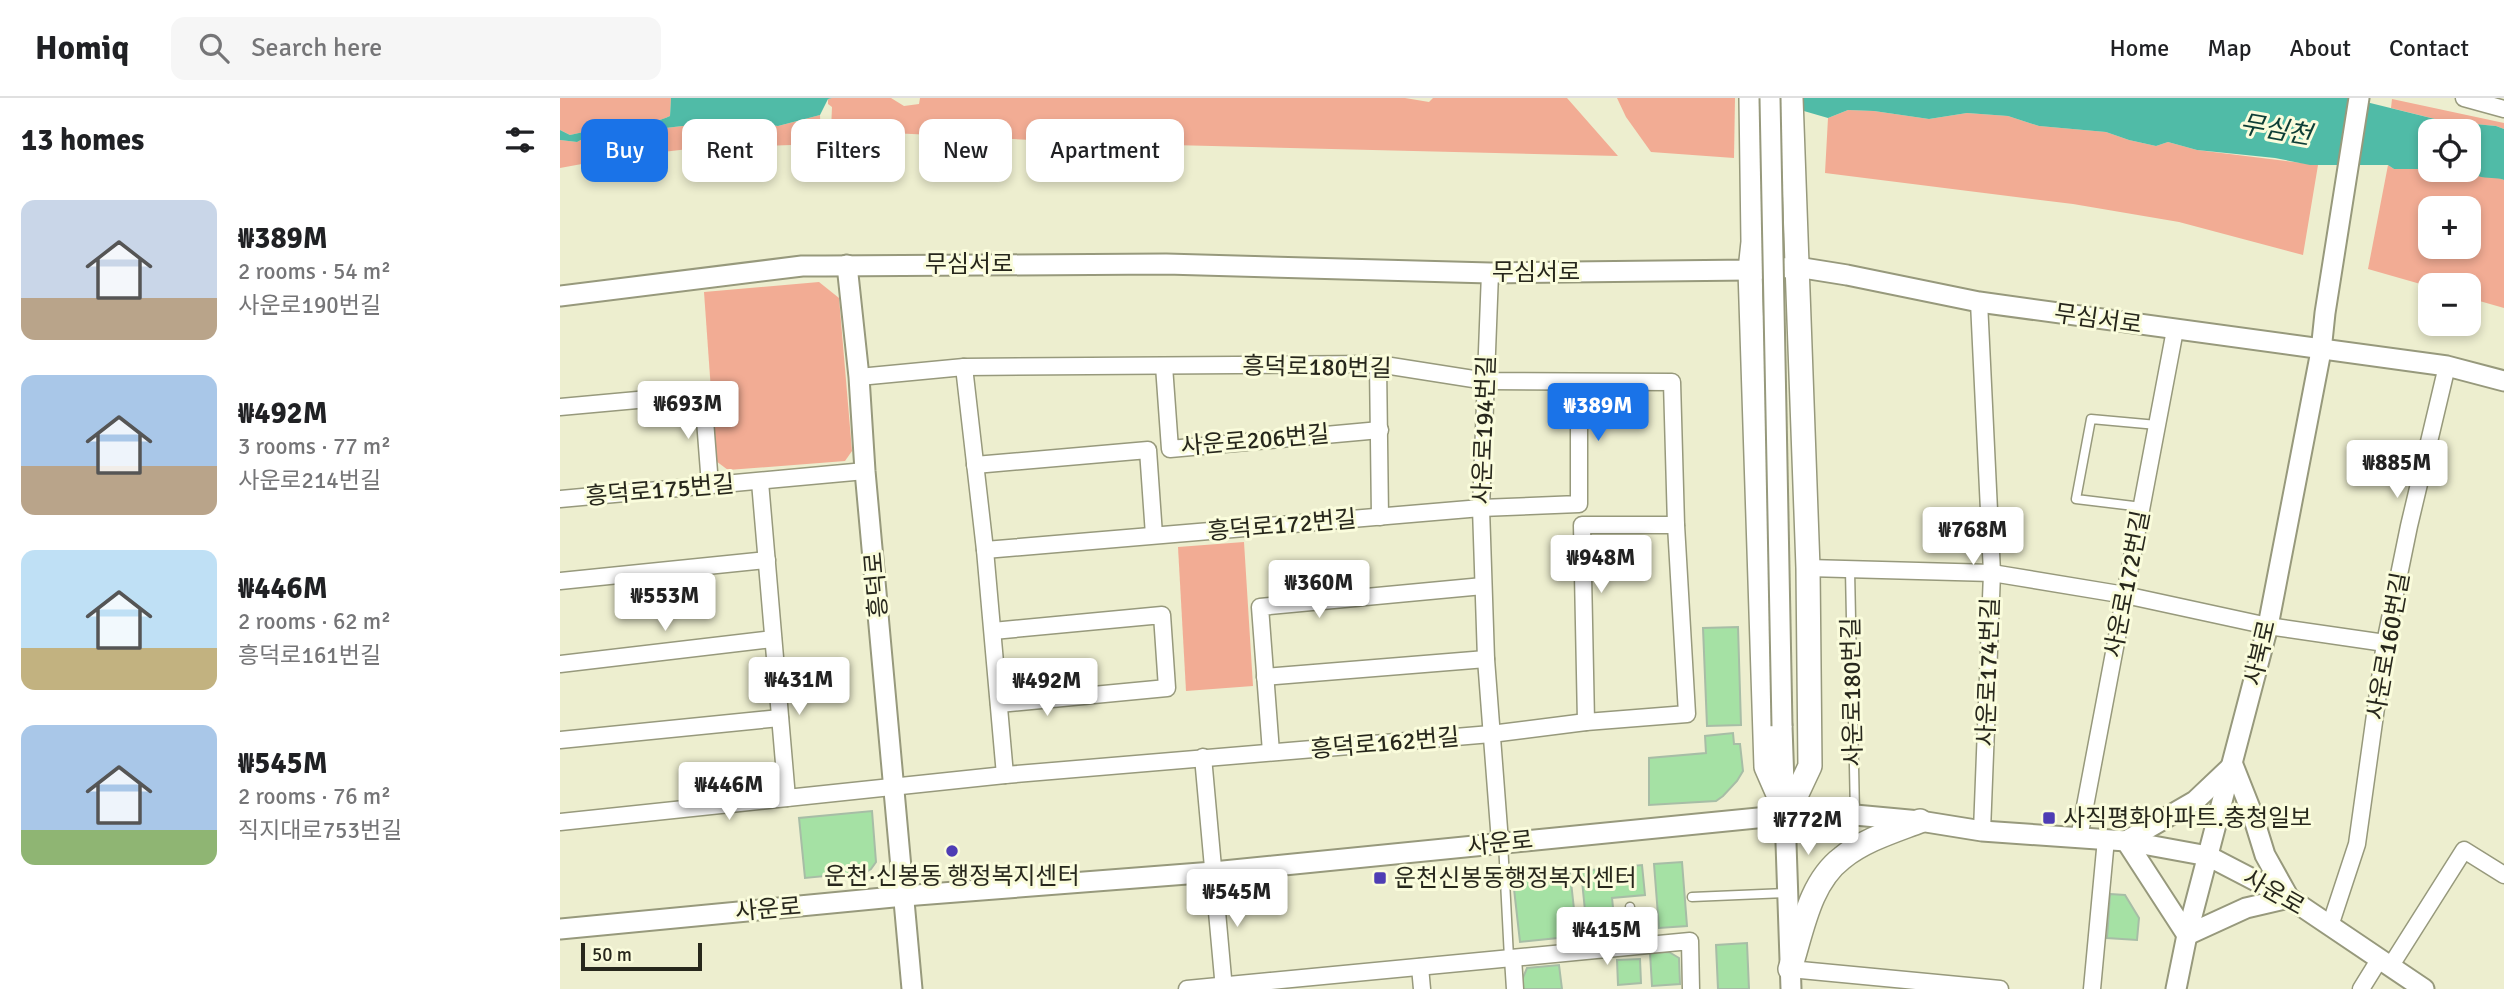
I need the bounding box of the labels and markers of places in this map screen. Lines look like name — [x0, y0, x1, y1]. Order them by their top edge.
pin: ₩693M — [639, 382, 737, 441]
pin: ₩389M — [1549, 384, 1647, 443]
pin: ₩885M — [2348, 440, 2446, 500]
pin: ₩768M — [1924, 508, 2022, 567]
pin: ₩948M — [1552, 536, 1650, 595]
pin: ₩360M — [1270, 560, 1368, 620]
pin: ₩553M — [616, 574, 714, 633]
pin: ₩431M — [750, 658, 848, 717]
pin: ₩492M — [998, 658, 1096, 718]
pin: ₩446M — [680, 762, 778, 822]
pin: ₩772M — [1759, 798, 1857, 857]
place label: 사직평화아파트.충청일보 — [2063, 803, 2312, 833]
marker: 사직평화아파트.충청일보 — [2041, 810, 2057, 826]
marker: 운천·신봉동 행정복지센터 — [944, 843, 960, 859]
place label: 운천·신봉동 행정복지센터 — [824, 861, 1080, 891]
place label: 운천신봉동행정복지센터 — [1394, 863, 1637, 893]
pin: ₩545M — [1188, 870, 1286, 929]
marker: 운천신봉동행정복지센터 — [1372, 870, 1388, 886]
pin: ₩415M — [1558, 908, 1656, 967]

